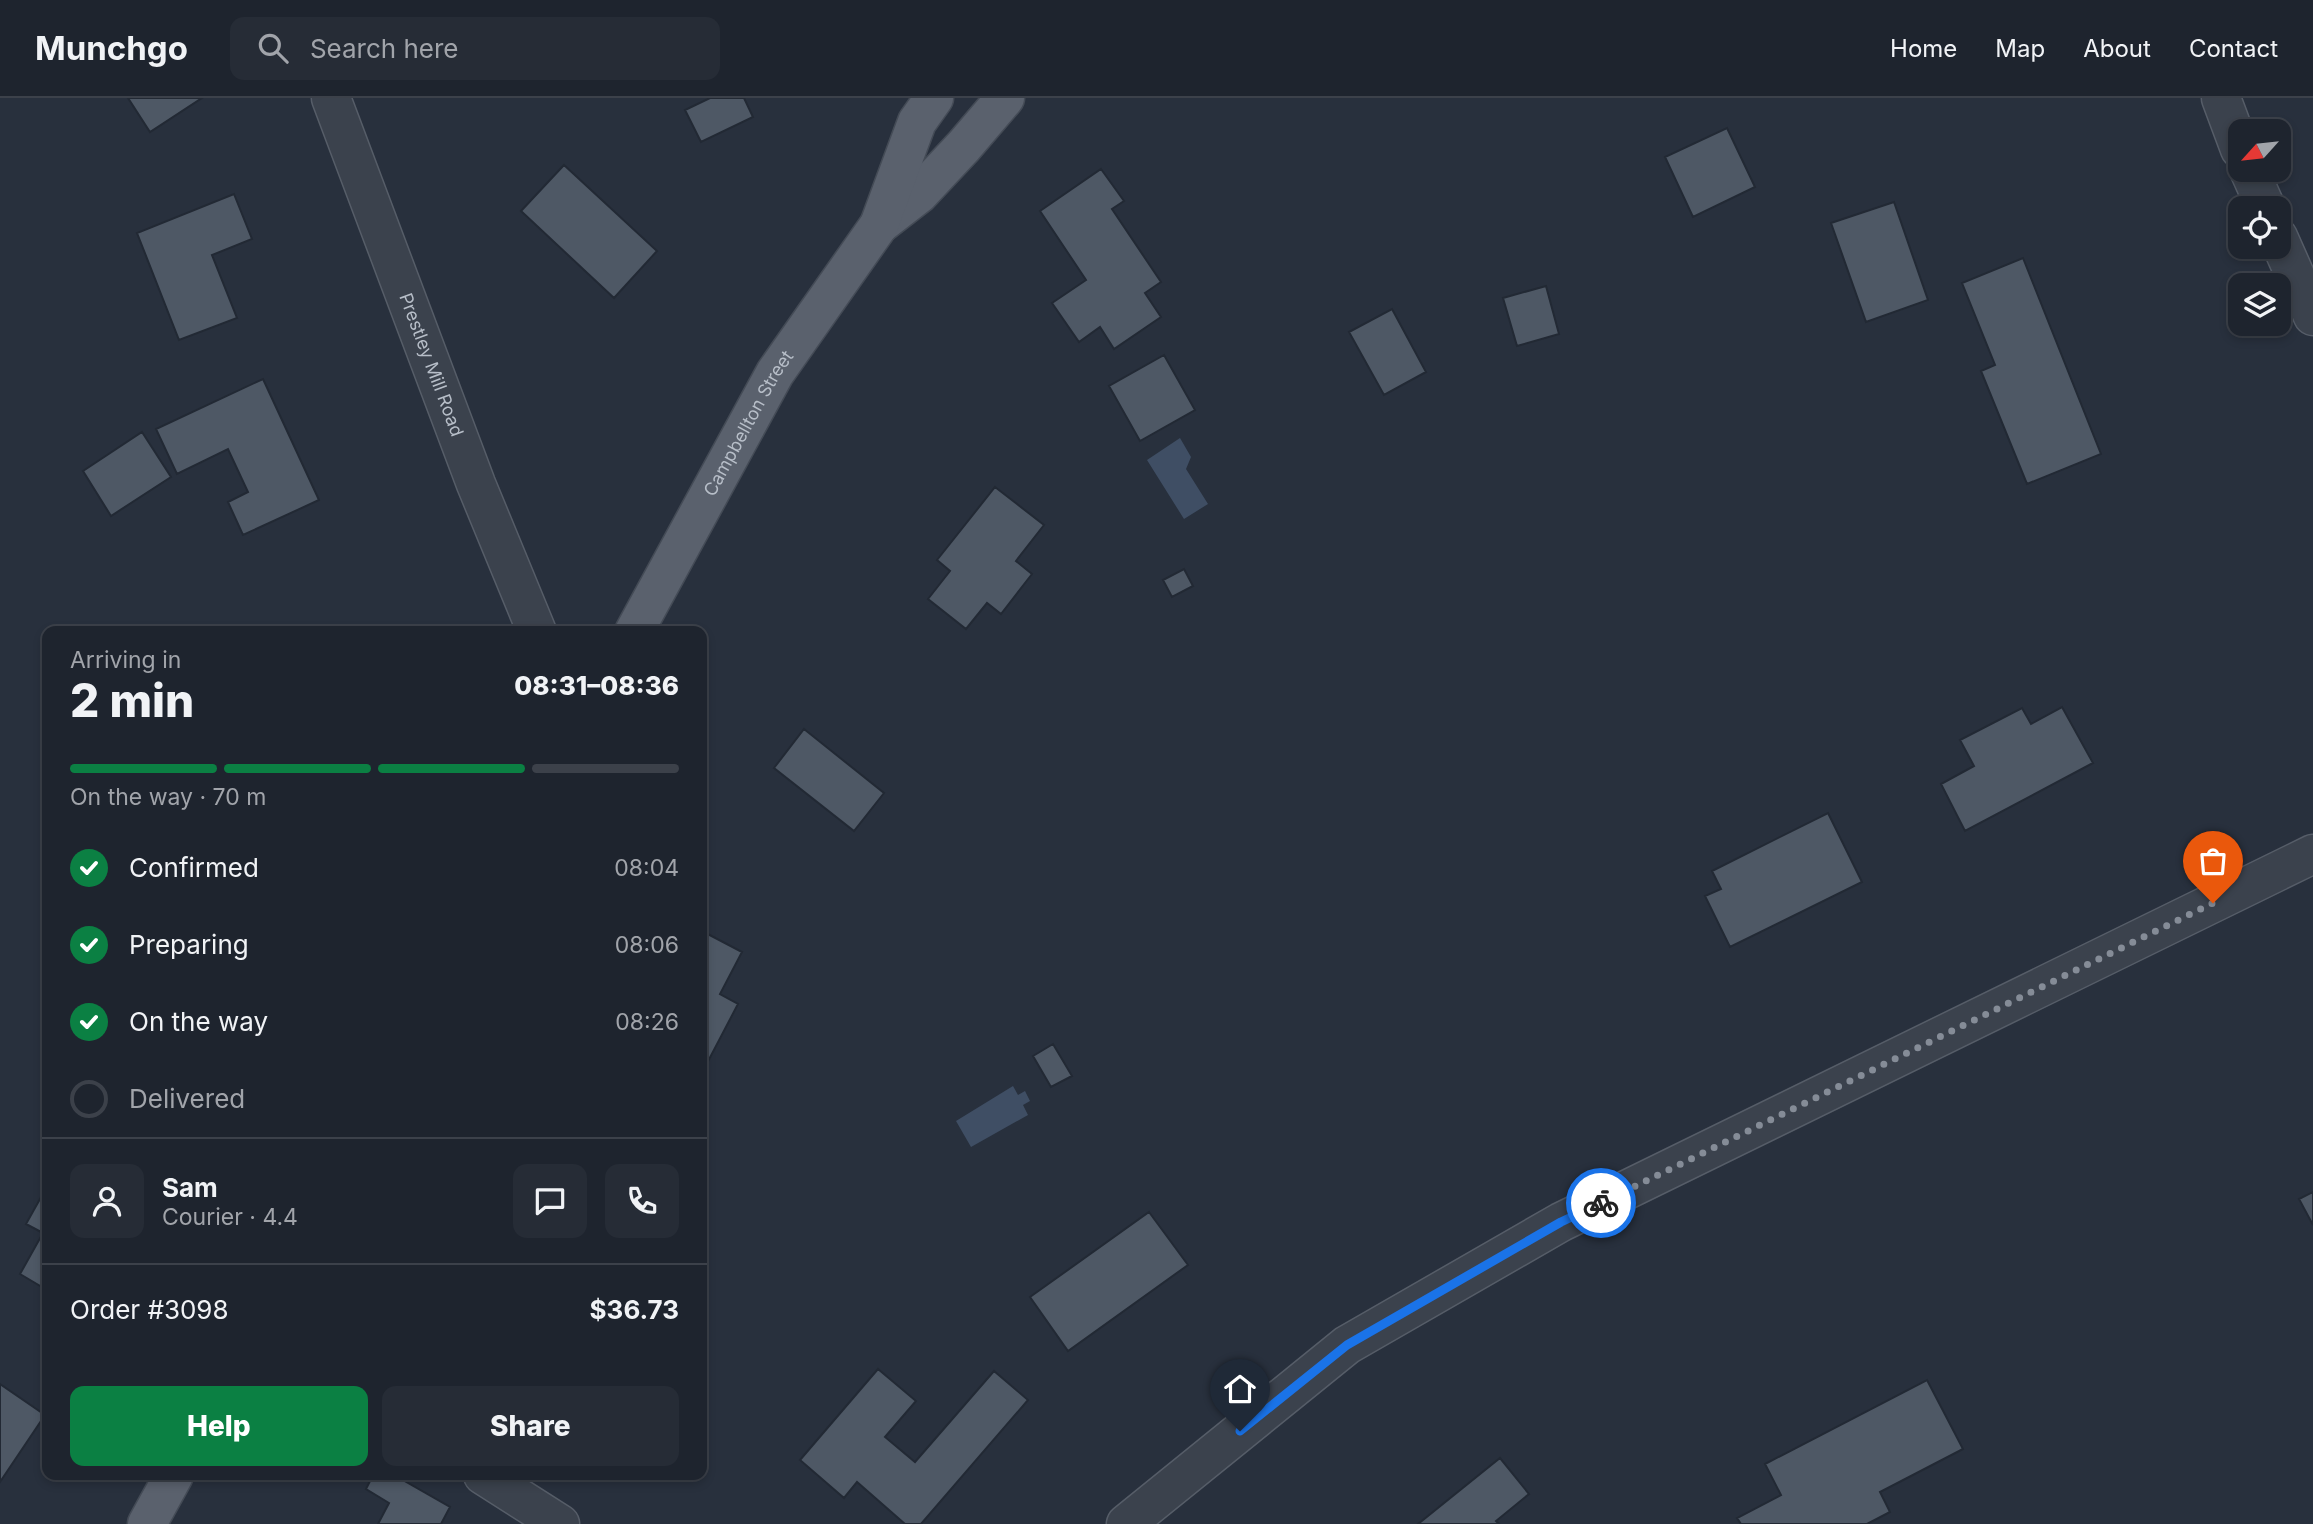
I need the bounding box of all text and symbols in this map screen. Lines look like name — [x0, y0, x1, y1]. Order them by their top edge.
search box — [230, 17, 720, 80]
text: Munchgo — [35, 28, 188, 68]
icon: search — [254, 29, 292, 67]
text: Search here — [310, 33, 459, 64]
text: Home — [1890, 34, 1957, 63]
text: Map — [1995, 34, 2045, 63]
text: About — [2083, 34, 2151, 63]
text: Contact — [2189, 34, 2278, 63]
north arrow — [2228, 119, 2291, 182]
map controls — [2228, 119, 2291, 336]
button: locate — [2228, 196, 2291, 259]
button: layers — [2228, 273, 2291, 336]
street label: Prestley Mill Road — [395, 290, 468, 439]
street label: Campbellton Street — [699, 346, 798, 500]
text: Arriving in — [70, 646, 181, 674]
text: 08:31–08:36 — [514, 670, 679, 701]
text: 2 min — [70, 672, 194, 728]
text: On the way · 70 m — [70, 783, 266, 811]
pin — [2183, 831, 2243, 903]
icon: bag — [2194, 842, 2232, 880]
icon: check — [70, 849, 108, 887]
text: Confirmed — [129, 852, 259, 883]
text: 08:04 — [614, 854, 679, 882]
icon: check — [70, 926, 108, 964]
text: Preparing — [129, 929, 249, 960]
text: 08:06 — [615, 931, 679, 959]
icon: check — [70, 1003, 108, 1041]
text: On the way — [129, 1006, 268, 1037]
text: 08:26 — [615, 1008, 679, 1036]
text: Delivered — [129, 1083, 245, 1114]
button: person — [70, 1164, 144, 1238]
button: chat — [513, 1164, 587, 1238]
button: phone — [605, 1164, 679, 1238]
courier — [1566, 1168, 1636, 1238]
text: Sam — [162, 1172, 218, 1203]
icon: bike — [1582, 1184, 1620, 1222]
text: Courier · 4.4 — [162, 1203, 298, 1231]
text: Order #3098 — [70, 1294, 229, 1325]
text: $36.73 — [590, 1294, 679, 1325]
pin — [1210, 1359, 1270, 1431]
icon: home — [1221, 1370, 1259, 1408]
button: Help — [70, 1386, 368, 1466]
button: Share — [382, 1386, 679, 1466]

